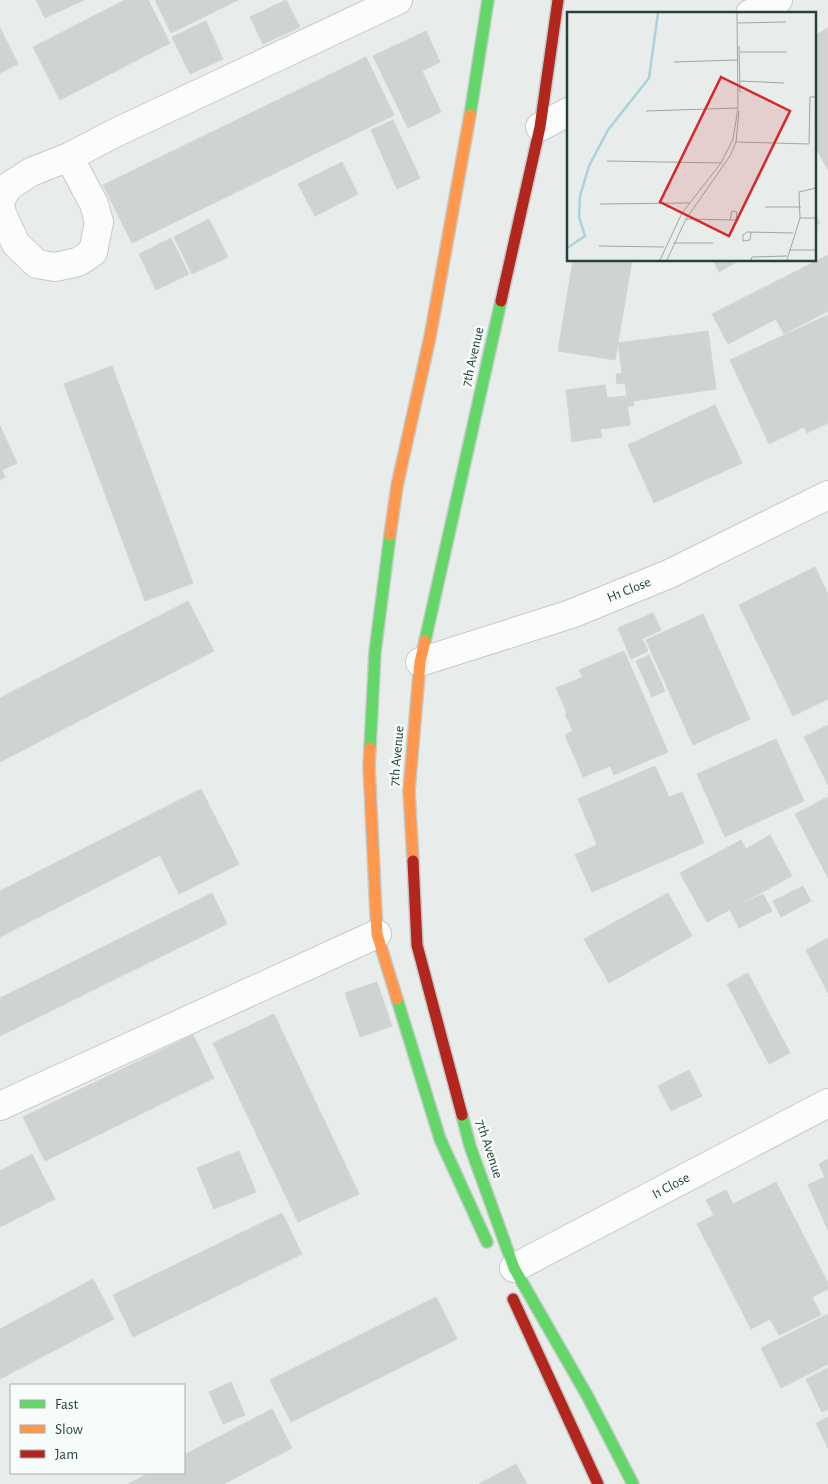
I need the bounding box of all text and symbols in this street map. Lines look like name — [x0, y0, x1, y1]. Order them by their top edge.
inset map — [567, 12, 816, 261]
street label: 7th Avenue — [459, 326, 487, 388]
street label: H1 Close — [605, 575, 653, 605]
street label: 7th Avenue — [387, 725, 407, 787]
street label: 7th Avenue — [473, 1118, 505, 1180]
street label: I1 Close — [650, 1170, 692, 1202]
legend — [10, 1384, 185, 1474]
text: Fast — [55, 1397, 79, 1412]
text: Slow — [55, 1422, 83, 1437]
text: Jam — [55, 1447, 78, 1462]

